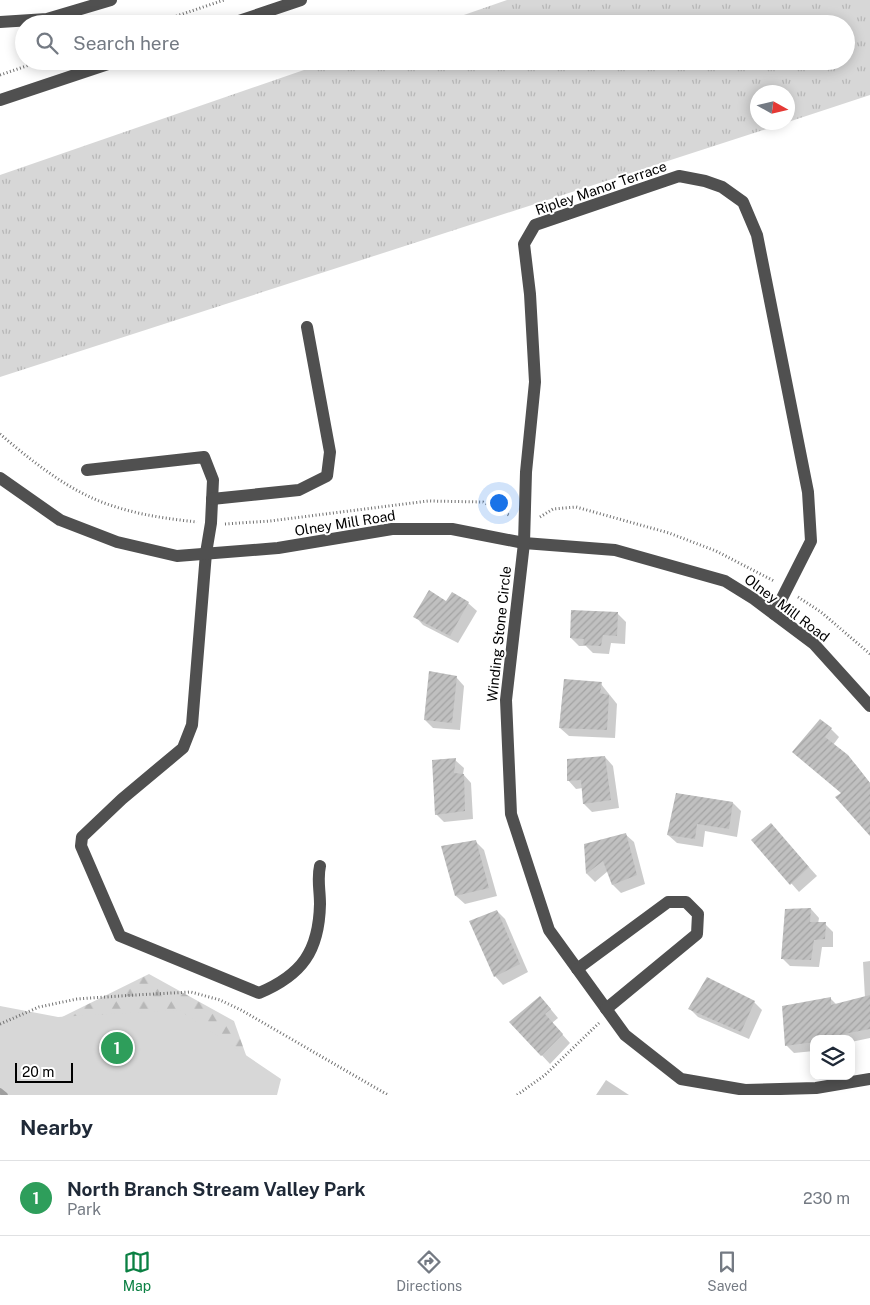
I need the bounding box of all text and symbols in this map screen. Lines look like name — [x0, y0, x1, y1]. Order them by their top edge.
search box — [15, 15, 855, 70]
icon: search — [33, 29, 61, 57]
text: Search here — [73, 32, 180, 54]
north arrow — [750, 85, 795, 130]
street label: Ripley Manor Terrace — [533, 158, 669, 218]
your location — [486, 490, 512, 516]
street label: Olney Mill Road — [293, 507, 397, 539]
street label: Winding Stone Circle — [484, 565, 514, 703]
street label: Olney Mill Road — [741, 571, 833, 645]
pin: 1 — [101, 1029, 133, 1067]
map controls — [810, 1035, 855, 1080]
button: layers — [810, 1035, 855, 1080]
scale bar — [15, 1060, 72, 1083]
text: 20 m — [22, 1064, 54, 1080]
text: Nearby — [20, 1115, 93, 1140]
text: North Branch Stream Valley Park — [67, 1178, 366, 1200]
text: 1 — [33, 1189, 39, 1208]
text: 230 m — [803, 1189, 850, 1208]
text: Park — [67, 1200, 101, 1219]
tab: Map — [123, 1248, 151, 1294]
tab: Directions — [396, 1248, 462, 1294]
tab: Saved — [707, 1248, 747, 1294]

